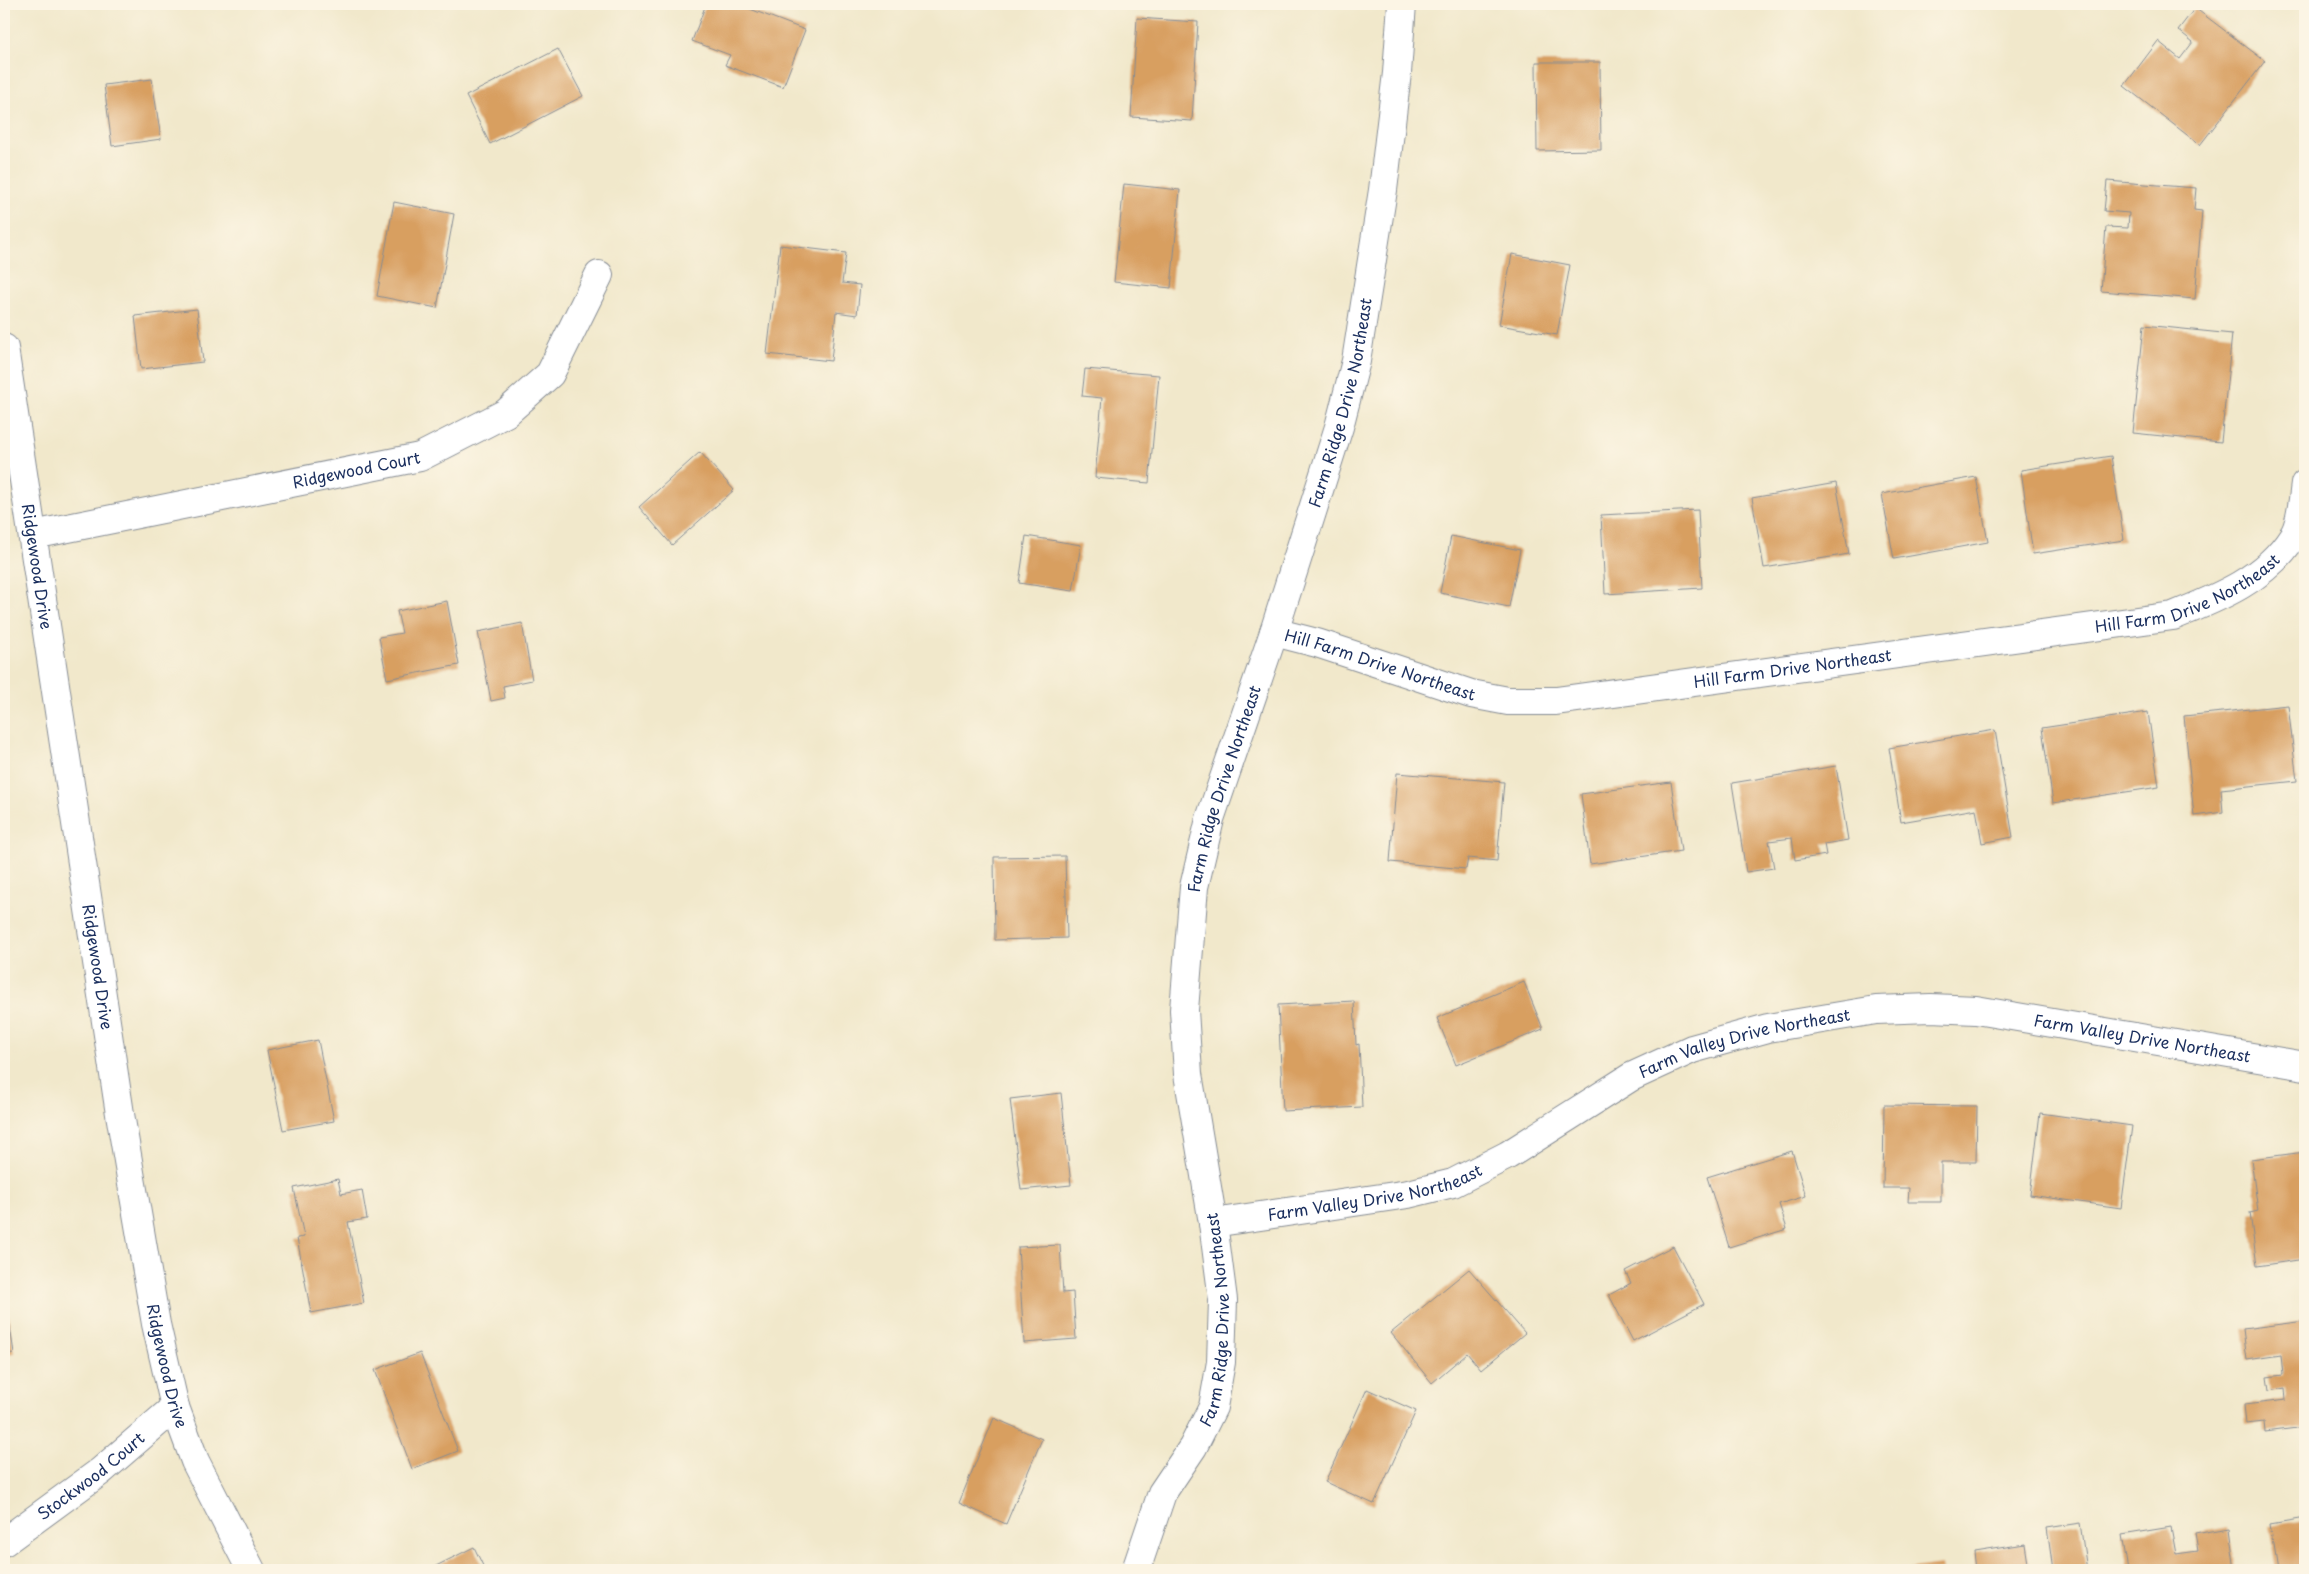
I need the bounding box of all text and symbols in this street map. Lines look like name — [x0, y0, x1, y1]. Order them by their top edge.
street label: Farm Ridge Drive Northeast — [1301, 296, 1377, 510]
street label: Ridgewood Court — [290, 444, 423, 493]
street label: Ridgewood Drive — [17, 502, 59, 631]
street label: Hill Farm Drive Northeast — [2093, 547, 2285, 638]
street label: Hill Farm Drive Northeast — [1282, 622, 1477, 706]
street label: Hill Farm Drive Northeast — [1692, 642, 1893, 693]
street label: Farm Ridge Drive Northeast — [1181, 682, 1266, 893]
street label: Ridgewood Drive — [77, 902, 120, 1031]
street label: Farm Valley Drive Northeast — [1634, 1002, 1852, 1083]
street label: Farm Valley Drive Northeast — [2032, 1007, 2253, 1068]
street label: Farm Valley Drive Northeast — [1266, 1157, 1486, 1226]
street label: Farm Ridge Drive Northeast — [1192, 1211, 1234, 1430]
street label: Ridgewood Drive — [142, 1302, 195, 1431]
street label: Stockwood Court — [31, 1425, 150, 1525]

